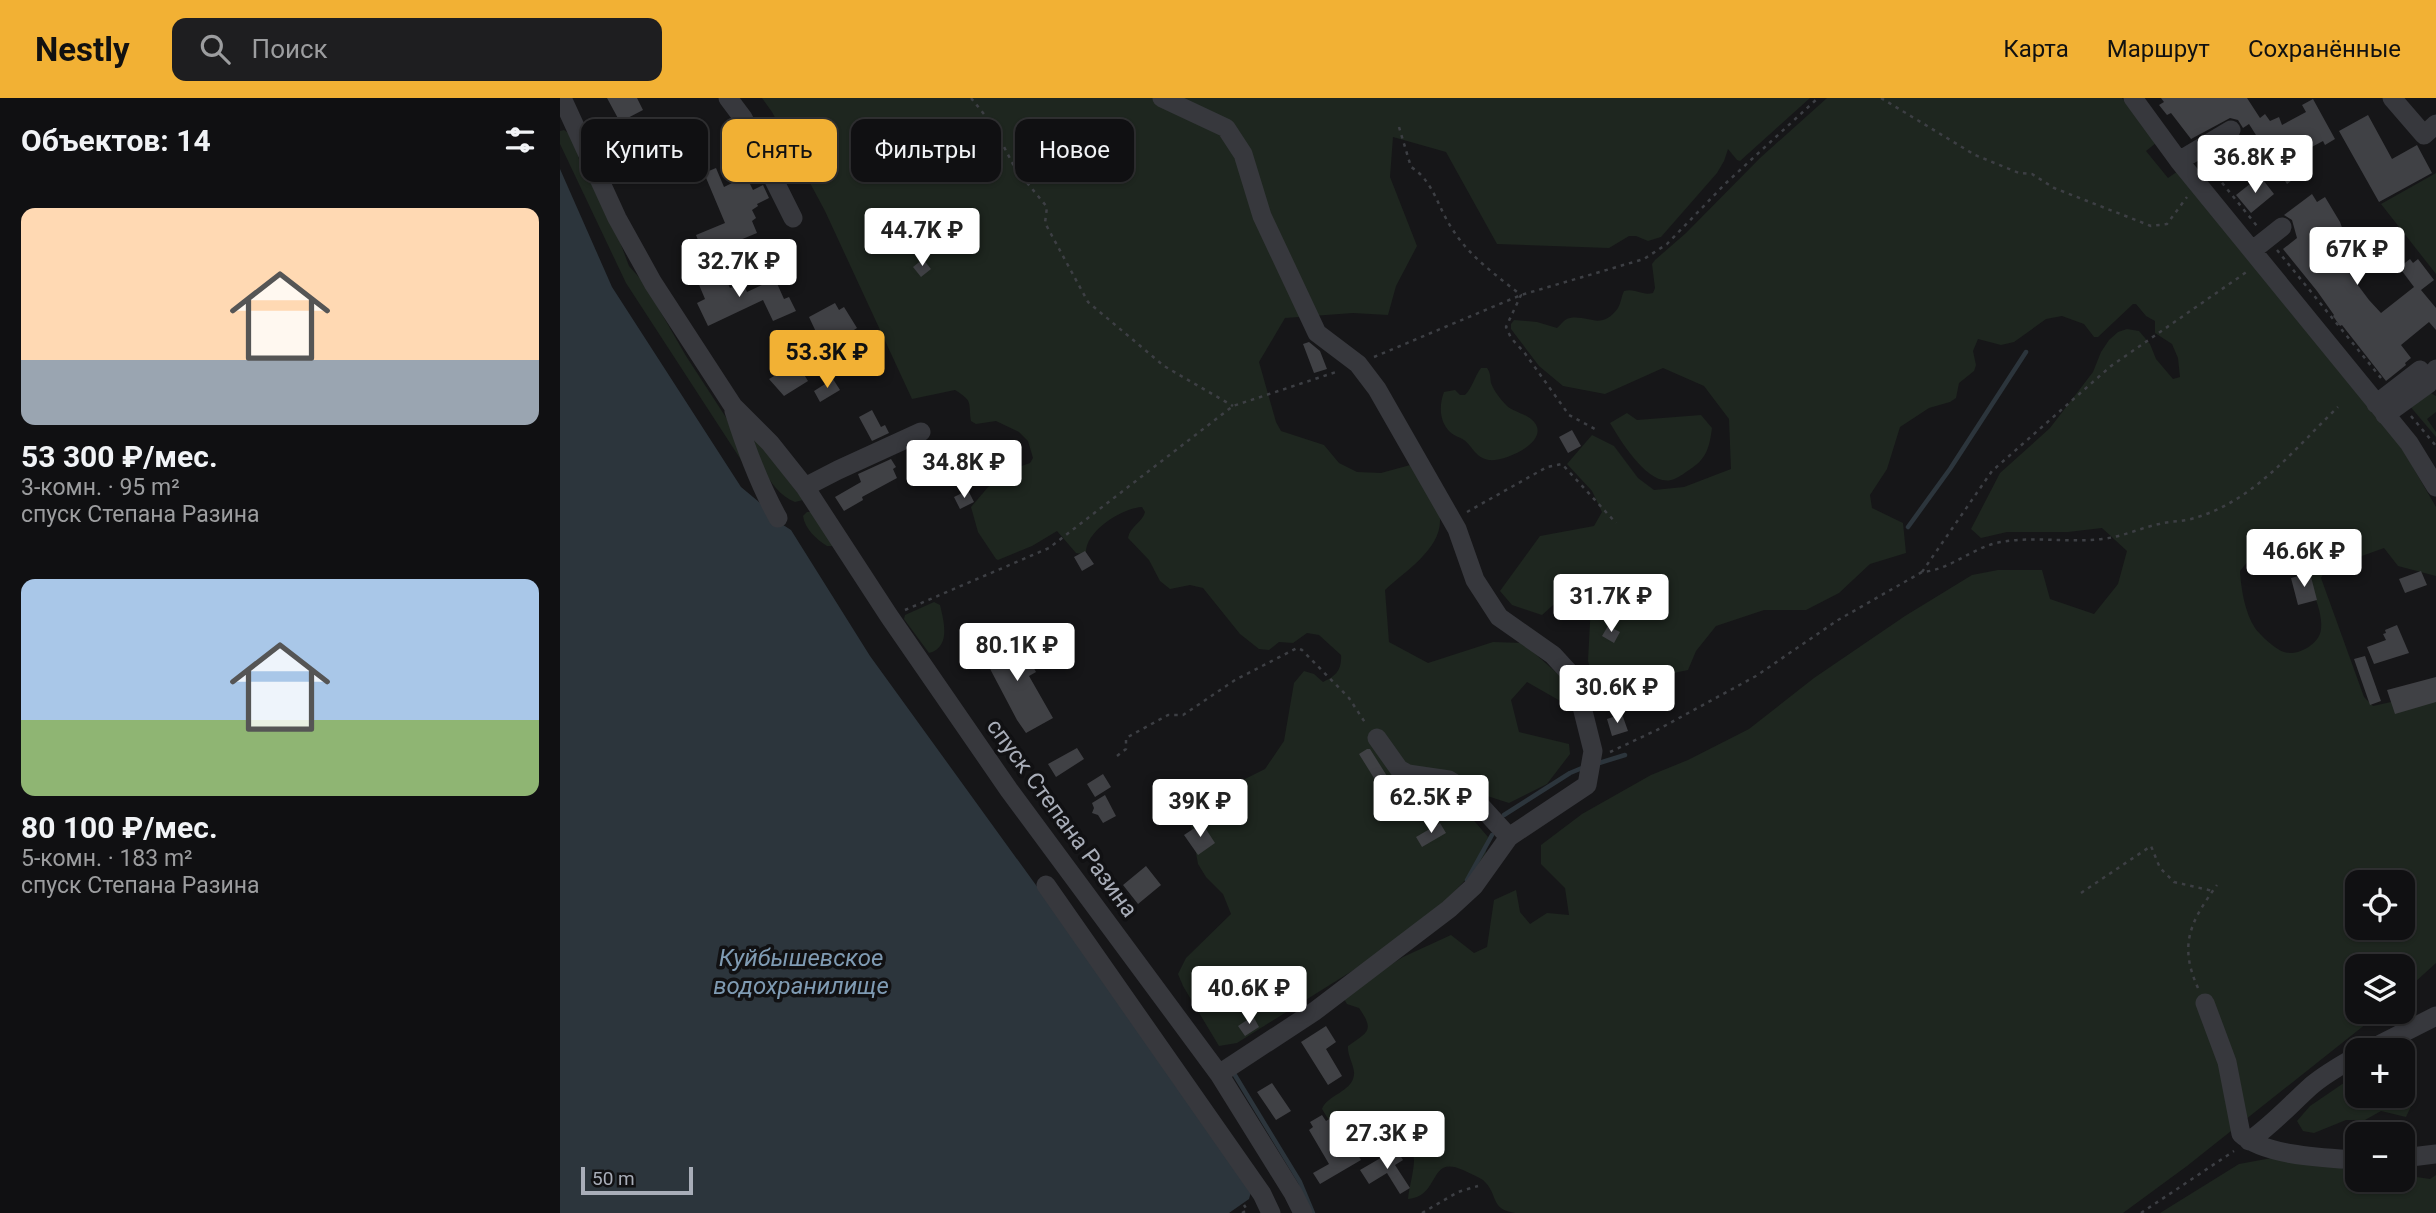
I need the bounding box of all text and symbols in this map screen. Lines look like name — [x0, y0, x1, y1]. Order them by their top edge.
search box — [172, 18, 662, 81]
text: Nestly — [35, 30, 130, 69]
icon: search — [196, 30, 234, 68]
text: Поиск — [252, 34, 328, 64]
text: Карта — [2003, 35, 2069, 63]
text: Маршрут — [2107, 35, 2210, 63]
text: Сохранённые — [2248, 35, 2401, 63]
chip: Купить — [581, 119, 708, 182]
chip: Снять — [722, 119, 837, 182]
chip: Фильтры — [851, 119, 1001, 182]
chip: Новое — [1015, 119, 1134, 182]
icon: filters — [501, 121, 539, 159]
text: Объектов: 14 — [21, 123, 211, 158]
pin: 36.8K ₽ — [2190, 136, 2320, 195]
text: 36.8K ₽ — [2214, 144, 2296, 171]
pin: 44.7K ₽ — [857, 208, 987, 268]
text: 44.7K ₽ — [881, 217, 963, 244]
pin: 67K ₽ — [2308, 228, 2406, 287]
text: 67K ₽ — [2326, 236, 2388, 263]
pin: 32.7K ₽ — [674, 240, 804, 299]
text: 32.7K ₽ — [698, 248, 780, 275]
icon: home — [217, 253, 343, 379]
pin: 53.3K ₽ — [762, 330, 892, 390]
text: 53.3K ₽ — [786, 339, 868, 366]
text: 53 300 ₽/мес. — [21, 439, 218, 474]
pin: 34.8K ₽ — [899, 440, 1029, 500]
text: 34.8K ₽ — [923, 449, 1005, 476]
text: 3-комн. · 95 m² — [21, 474, 180, 501]
text: спуск Степана Разина — [21, 501, 259, 528]
pin: 46.6K ₽ — [2239, 530, 2369, 589]
text: 46.6K ₽ — [2263, 538, 2345, 565]
pin: 31.7K ₽ — [1546, 574, 1676, 634]
text: 31.7K ₽ — [1570, 583, 1652, 610]
icon: home — [217, 624, 343, 750]
pin: 80.1K ₽ — [952, 624, 1082, 683]
text: 80.1K ₽ — [976, 632, 1058, 659]
pin: 30.6K ₽ — [1552, 666, 1682, 725]
text: 30.6K ₽ — [1576, 674, 1658, 701]
street label: спуск Степана Разина — [981, 714, 1143, 922]
pin: 62.5K ₽ — [1366, 776, 1496, 835]
pin: 39K ₽ — [1151, 780, 1249, 839]
text: 62.5K ₽ — [1390, 784, 1472, 811]
text: 39K ₽ — [1169, 788, 1231, 815]
text: 80 100 ₽/мес. — [21, 810, 218, 845]
text: 5-комн. · 183 m² — [21, 845, 193, 872]
map controls — [2345, 870, 2415, 1192]
button: locate — [2345, 870, 2415, 940]
text: спуск Степана Разина — [21, 872, 259, 899]
water label: Куйбышевское водохранилище — [713, 944, 889, 1000]
button: layers — [2345, 954, 2415, 1024]
pin: 40.6K ₽ — [1184, 967, 1314, 1026]
text: 40.6K ₽ — [1208, 975, 1290, 1002]
button: + — [2345, 1038, 2415, 1108]
pin: 27.3K ₽ — [1322, 1112, 1452, 1171]
text: 27.3K ₽ — [1346, 1120, 1428, 1147]
button: − — [2345, 1122, 2415, 1192]
scale bar — [581, 1164, 693, 1196]
text: 50 m — [592, 1167, 635, 1190]

